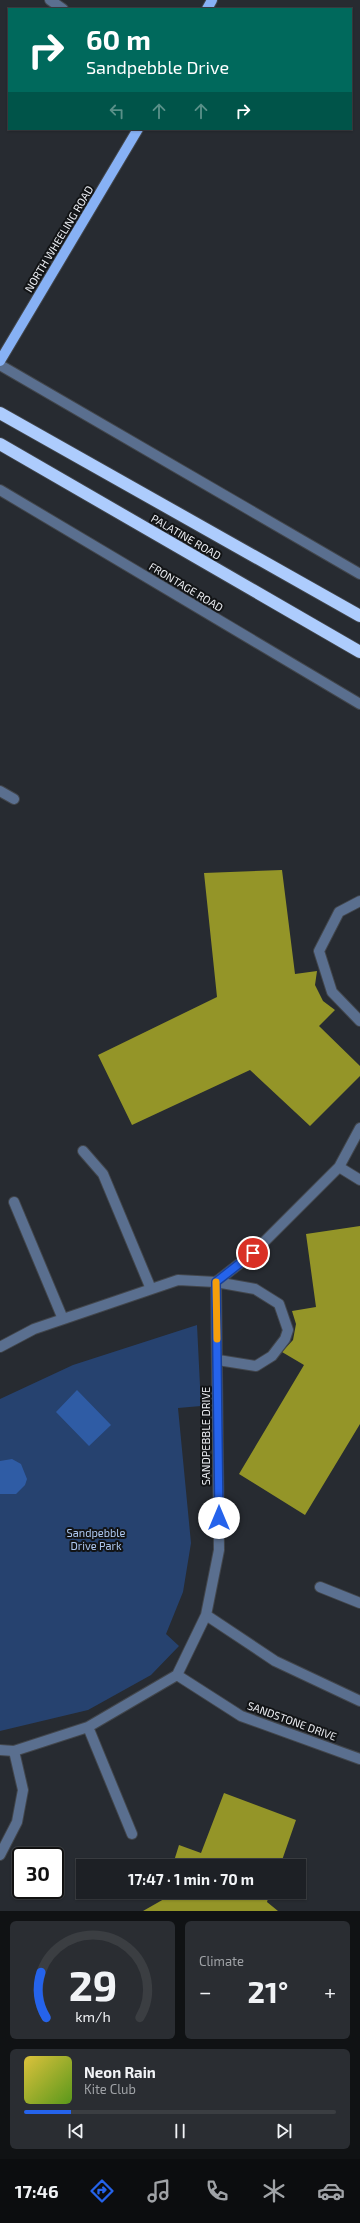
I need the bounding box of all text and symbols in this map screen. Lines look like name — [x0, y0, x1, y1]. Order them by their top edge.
text: 60 m — [86, 22, 151, 56]
icon: right — [20, 24, 72, 76]
text: Sandpebble Drive — [86, 56, 229, 78]
icon: left — [106, 100, 128, 122]
icon: ahead — [148, 100, 170, 122]
icon: ahead — [190, 100, 212, 122]
icon: right — [232, 100, 254, 122]
street label: NORTH WHEELING ROAD — [22, 183, 96, 294]
street label: PALATINE ROAD — [149, 511, 224, 562]
street label: FRONTAGE ROAD — [147, 559, 226, 614]
pin — [236, 1236, 270, 1270]
icon: arrive — [242, 1242, 264, 1264]
street label: SANDPEBBLE DRIVE — [199, 1387, 212, 1485]
position arrow — [198, 1497, 240, 1539]
park label: Sandpebble Drive Park — [67, 1526, 126, 1552]
street label: SANDSTONE DRIVE — [246, 1698, 339, 1743]
speed limit sign: 30 — [12, 1847, 64, 1899]
text: 17:47 · 1 min · 70 m — [128, 1870, 254, 1888]
text: Climate — [199, 1953, 244, 1969]
text: 29 — [68, 1959, 117, 2009]
text: 21° — [248, 1973, 288, 2009]
text: − — [199, 1978, 212, 2004]
text: + — [324, 1978, 336, 2004]
text: km/h — [75, 2008, 110, 2025]
text: Neon Rain — [84, 2063, 156, 2081]
text: Kite Club — [84, 2081, 136, 2097]
icon: previous — [65, 2120, 87, 2142]
icon: pause — [169, 2120, 191, 2142]
icon: next — [273, 2120, 295, 2142]
icon: directions — [88, 2177, 116, 2205]
icon: music — [145, 2177, 173, 2205]
icon: phone — [203, 2177, 231, 2205]
icon: climate — [260, 2177, 288, 2205]
icon: car — [317, 2177, 345, 2205]
text: 17:46 — [15, 2180, 59, 2202]

